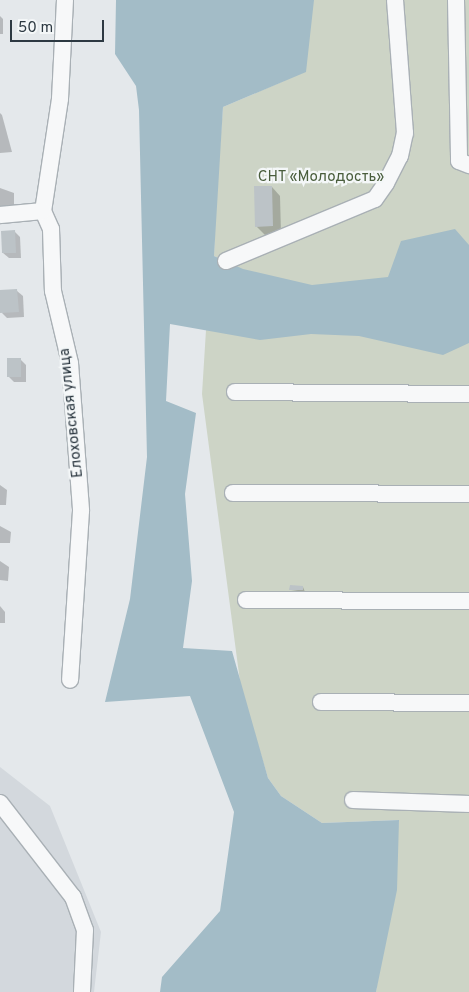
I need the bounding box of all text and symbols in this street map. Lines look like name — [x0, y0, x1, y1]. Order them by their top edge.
scale bar — [12, 10, 106, 42]
text: 50 m — [18, 19, 53, 38]
park label: СНТ «Молодость» — [258, 169, 384, 187]
street label: Елоховская улица — [56, 347, 88, 479]

